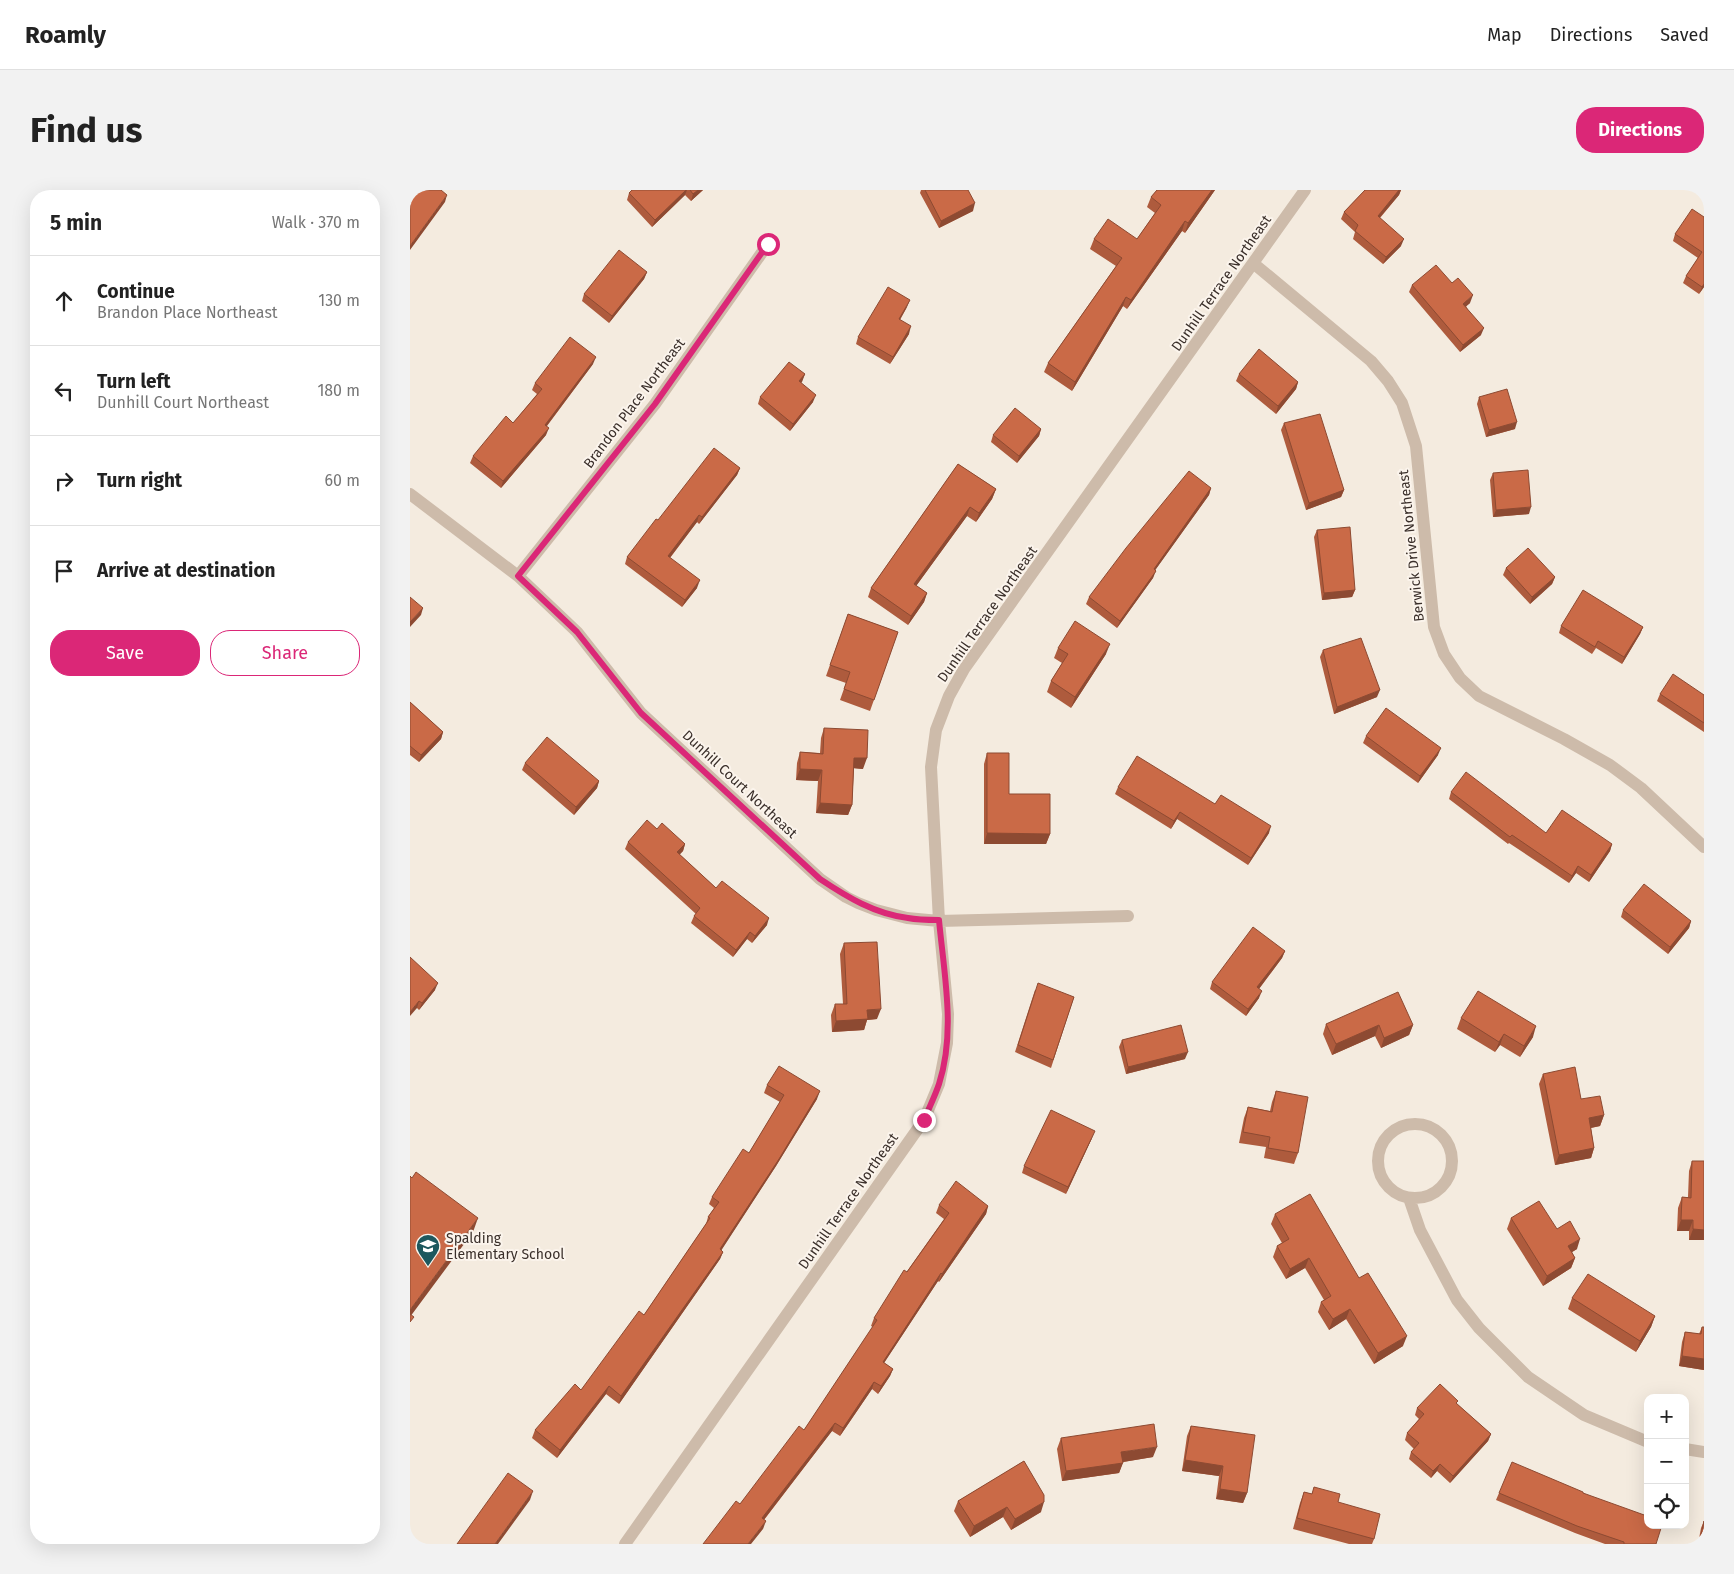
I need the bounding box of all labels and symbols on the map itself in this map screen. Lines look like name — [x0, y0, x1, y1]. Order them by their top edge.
street label: Dunhill Terrace Northeast — [1168, 211, 1275, 355]
route start — [757, 233, 780, 256]
street label: Brandon Place Northeast — [580, 334, 689, 472]
street label: Berwick Drive Northeast — [1395, 468, 1428, 623]
street label: Dunhill Terrace Northeast — [934, 542, 1041, 686]
street label: Dunhill Court Northeast — [679, 727, 801, 843]
route end — [913, 1109, 936, 1132]
street label: Dunhill Terrace Northeast — [795, 1129, 902, 1273]
place label: Spalding Elementary School — [446, 1230, 564, 1263]
school or university icon: Spalding Elementary School — [415, 1233, 441, 1267]

